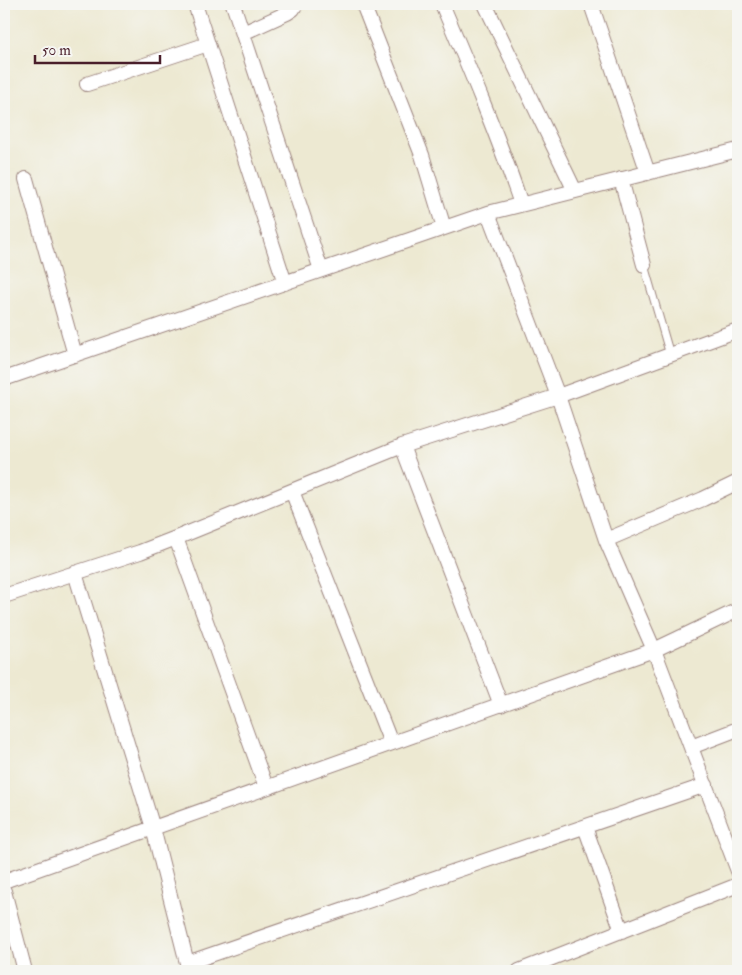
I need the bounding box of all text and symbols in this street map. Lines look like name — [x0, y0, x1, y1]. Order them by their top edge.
scale bar — [35, 32, 160, 64]
text: 50 m — [42, 41, 71, 60]

